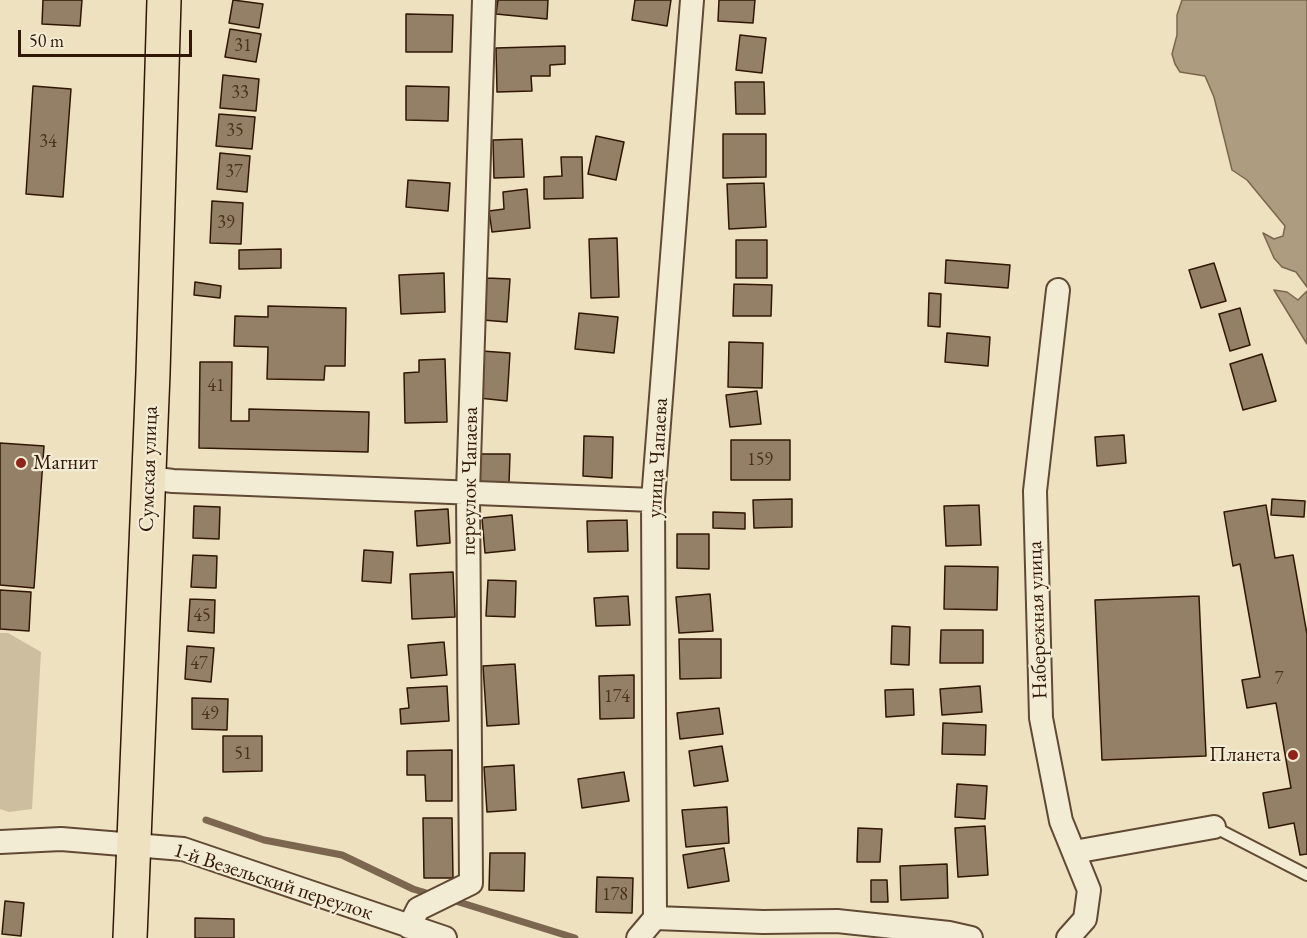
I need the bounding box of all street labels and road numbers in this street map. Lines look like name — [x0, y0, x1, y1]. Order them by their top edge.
street label: улица Чапаева — [642, 397, 674, 519]
street label: Сумская улица — [134, 406, 164, 532]
street label: переулок Чапаева — [456, 407, 484, 555]
street label: Набережная улица — [1023, 540, 1053, 700]
street label: 1-й Везельский переулок — [170, 838, 376, 926]

